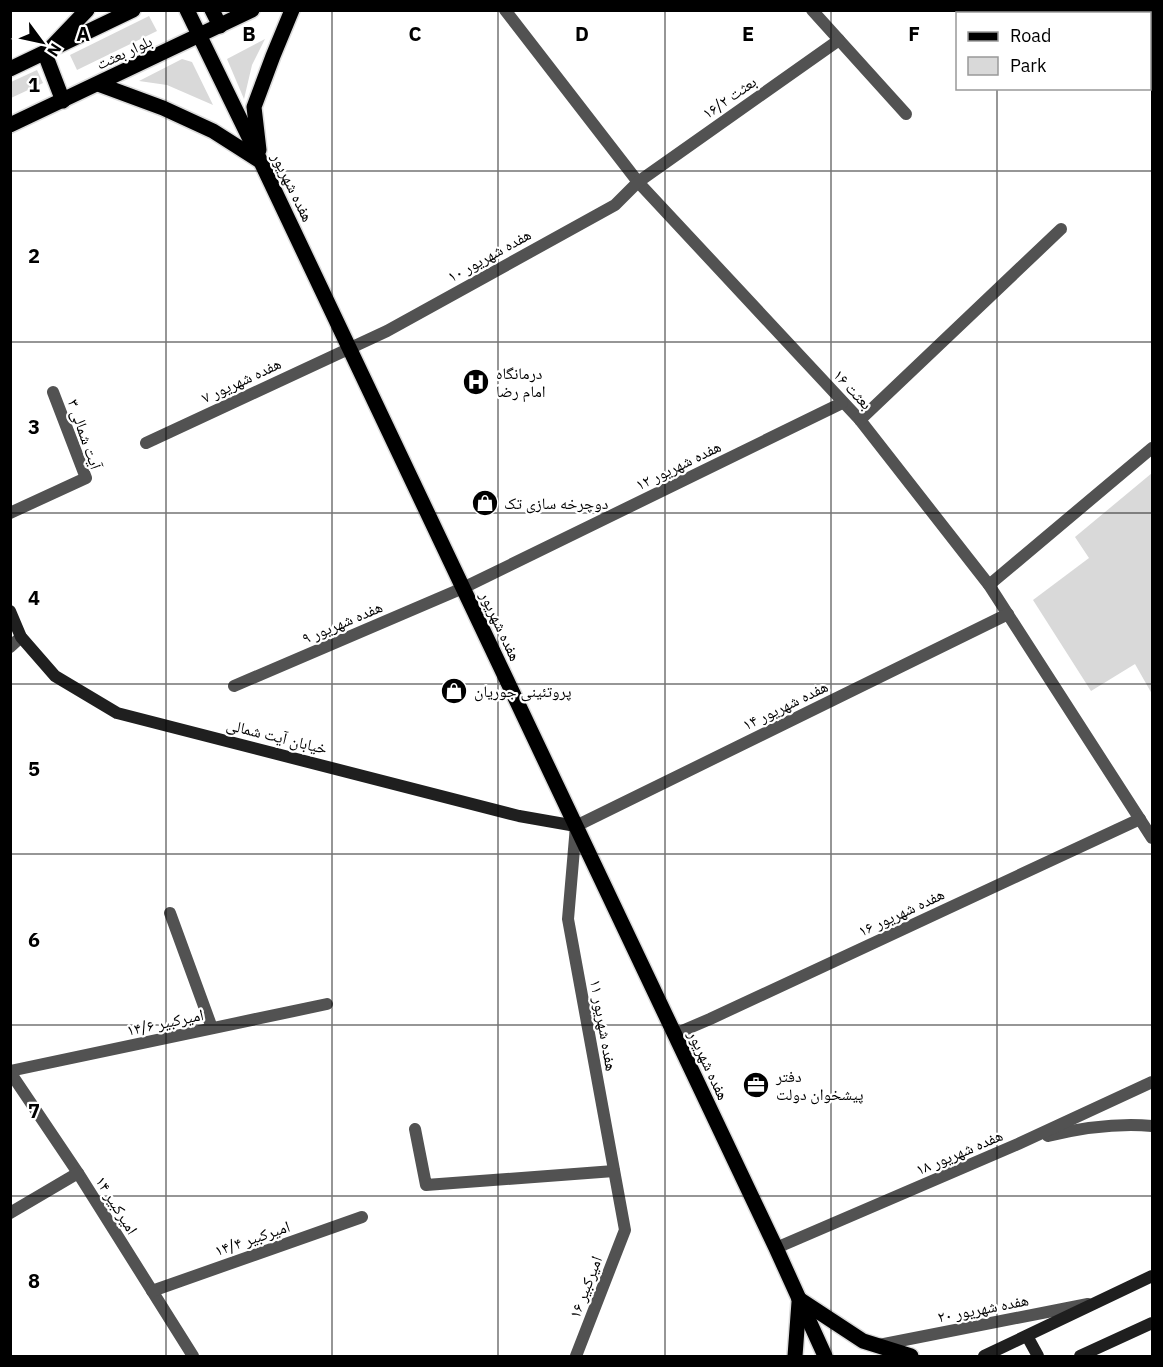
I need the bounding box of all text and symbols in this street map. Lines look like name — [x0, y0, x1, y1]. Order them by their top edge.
north arrow — [12, 12, 72, 72]
legend — [956, 12, 1151, 90]
text: A — [76, 20, 90, 47]
text: B — [242, 20, 256, 47]
text: C — [408, 20, 422, 47]
text: D — [575, 20, 589, 47]
text: E — [742, 20, 754, 47]
text: F — [908, 20, 920, 47]
text: Road — [1010, 24, 1051, 47]
street label: بلوار بعثت — [93, 30, 155, 74]
text: N — [43, 40, 66, 60]
text: Park — [1010, 54, 1047, 77]
text: 1 — [28, 71, 40, 98]
street label: بعثت ۱۶/۲ — [698, 71, 760, 123]
street label: هفده شهریور — [267, 148, 318, 225]
street label: هفده شهریور ۱۰ — [444, 224, 534, 286]
text: 2 — [28, 242, 40, 269]
street label: هفده شهریور ۷ — [198, 353, 284, 407]
place label: درمانگاه امام رضا — [496, 363, 546, 402]
street label: بعثت ۱۶ — [829, 365, 877, 413]
hospital icon: درمانگاه امام رضا — [461, 367, 491, 397]
street label: آیت شمالی ۳ — [63, 396, 107, 473]
text: 3 — [28, 413, 40, 440]
street label: هفده شهریور ۱۲ — [632, 436, 724, 494]
shop icon: دوچرخه سازی تک — [470, 488, 500, 518]
place label: دوچرخه سازی تک — [504, 493, 608, 514]
text: 4 — [28, 584, 40, 611]
street label: هفده شهریور — [476, 587, 526, 664]
street label: هفده شهریور ۹ — [299, 596, 385, 648]
shop icon: پروتئینی جوریان — [439, 676, 469, 706]
street label: هفده شهریور ۱۴ — [739, 676, 831, 734]
place label: پروتئینی جوریان — [474, 681, 572, 702]
street label: خیابان آیت شمالی — [224, 714, 330, 759]
text: 5 — [28, 755, 40, 782]
street label: هفده شهریور ۱۶ — [855, 883, 947, 941]
text: 6 — [28, 926, 40, 953]
street label: هفده شهریور ۱۱ — [586, 978, 622, 1072]
street label: امیرکبیر ۱۴/۶ — [125, 1004, 205, 1040]
street label: هفده شهریور — [684, 1026, 734, 1103]
place label: دفتر پیشخوان دولت — [775, 1066, 864, 1105]
office icon: دفتر پیشخوان دولت — [741, 1070, 771, 1100]
text: 7 — [28, 1097, 40, 1124]
street label: هفده شهریور ۱۸ — [912, 1125, 1006, 1179]
street label: امیرکبیر ۱۴ — [91, 1172, 143, 1238]
street label: امیرکبیر ۱۴/۴ — [212, 1216, 292, 1260]
street label: امیرکبیر ۱۶ — [564, 1253, 606, 1321]
text: 8 — [28, 1267, 40, 1294]
street label: هفده شهریور ۲۰ — [936, 1289, 1030, 1327]

